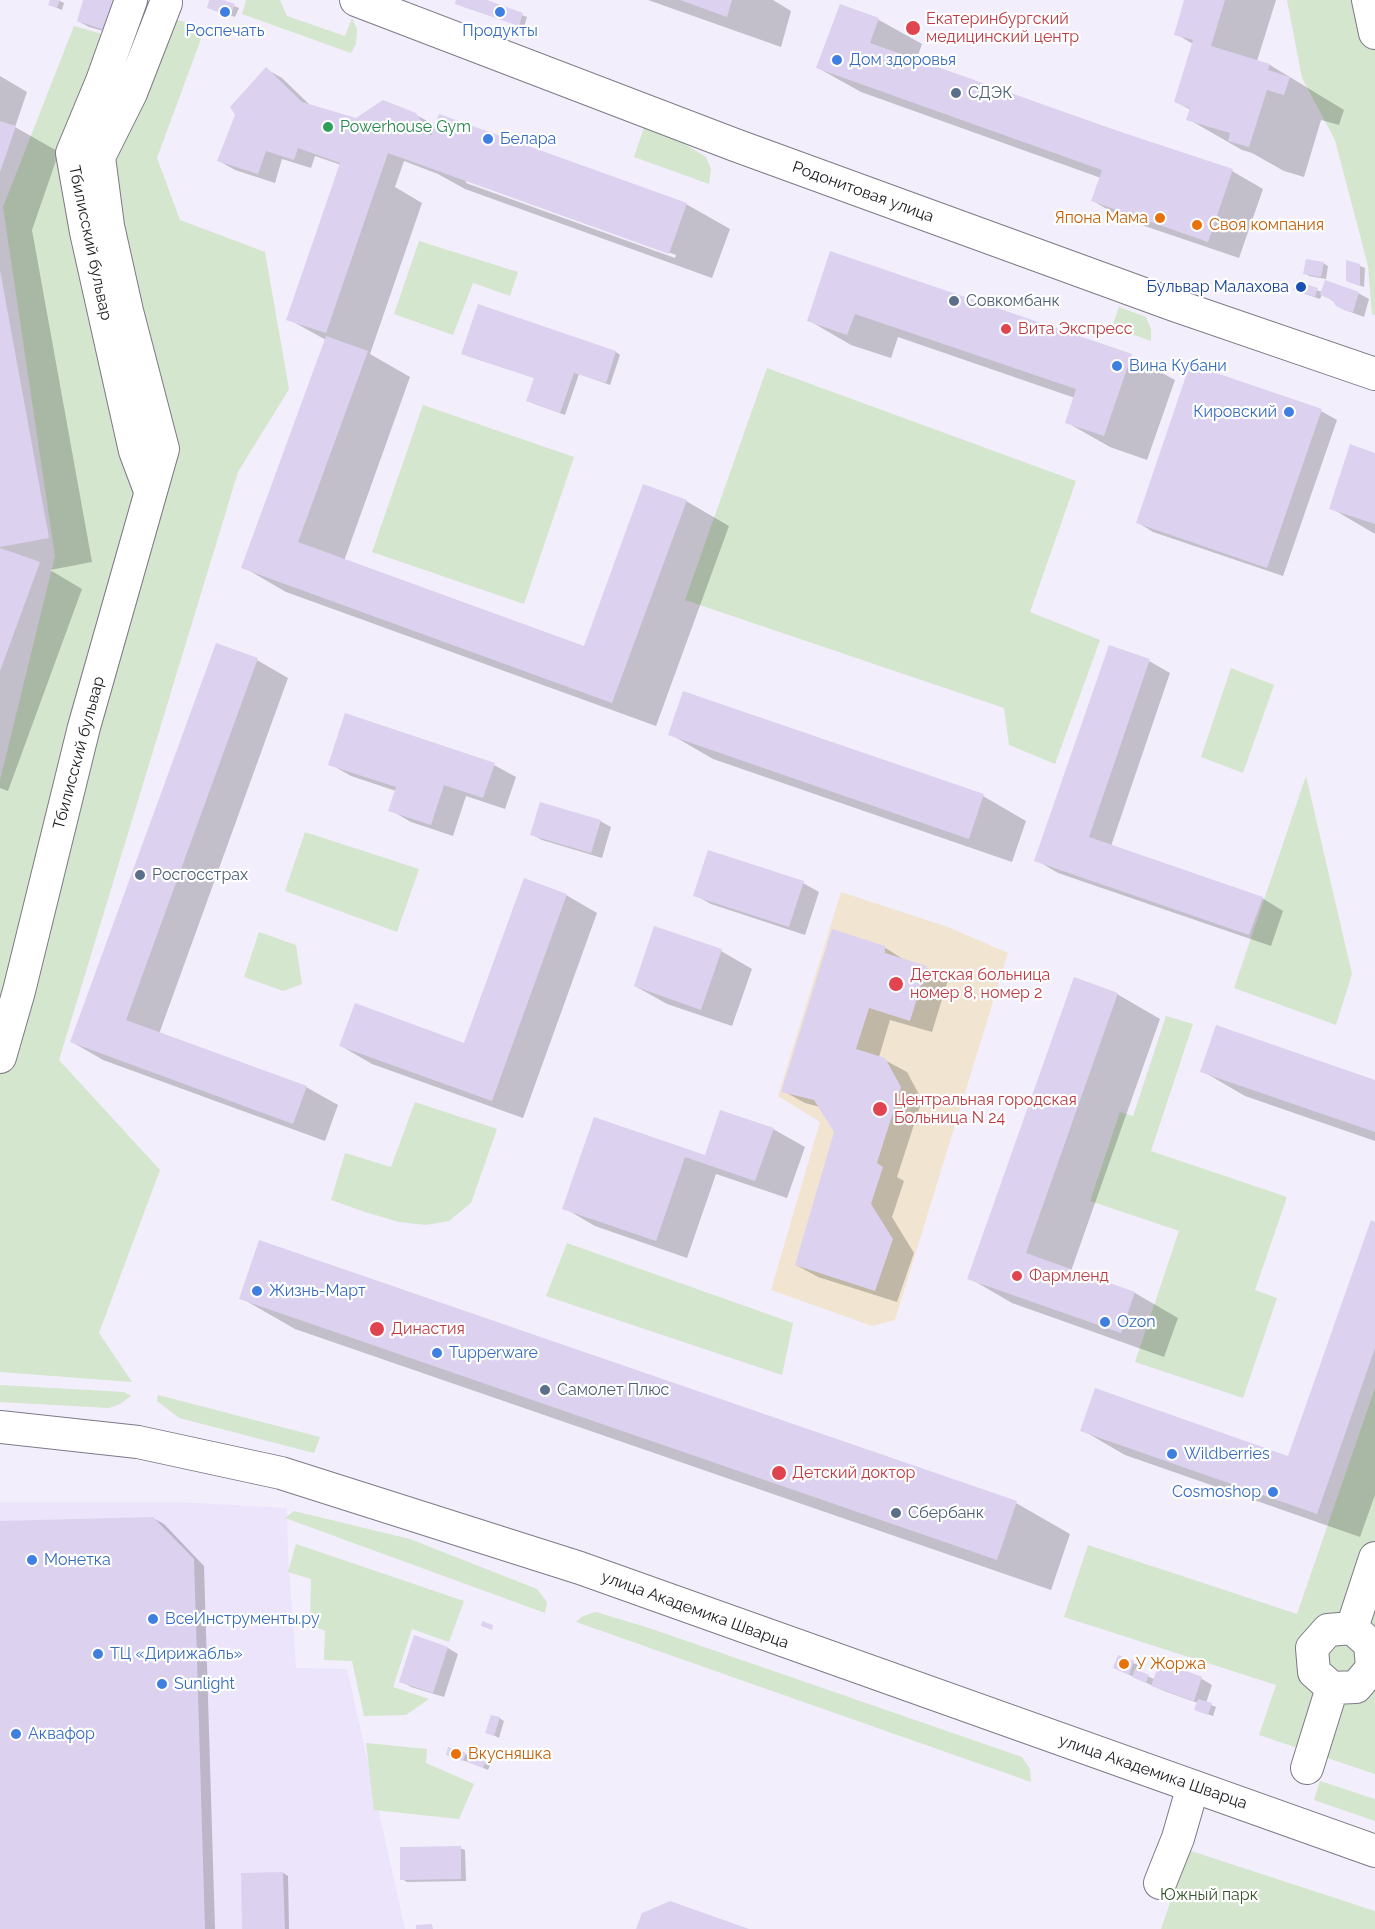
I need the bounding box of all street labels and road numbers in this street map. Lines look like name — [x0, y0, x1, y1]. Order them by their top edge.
street label: Родонитовая улица — [790, 157, 936, 227]
street label: Тбилисский бульвар — [64, 164, 116, 322]
street label: Тбилисский бульвар — [49, 674, 109, 832]
street label: улица Академика Шварца — [599, 1567, 791, 1653]
street label: улица Академика Шварца — [1056, 1731, 1250, 1813]

